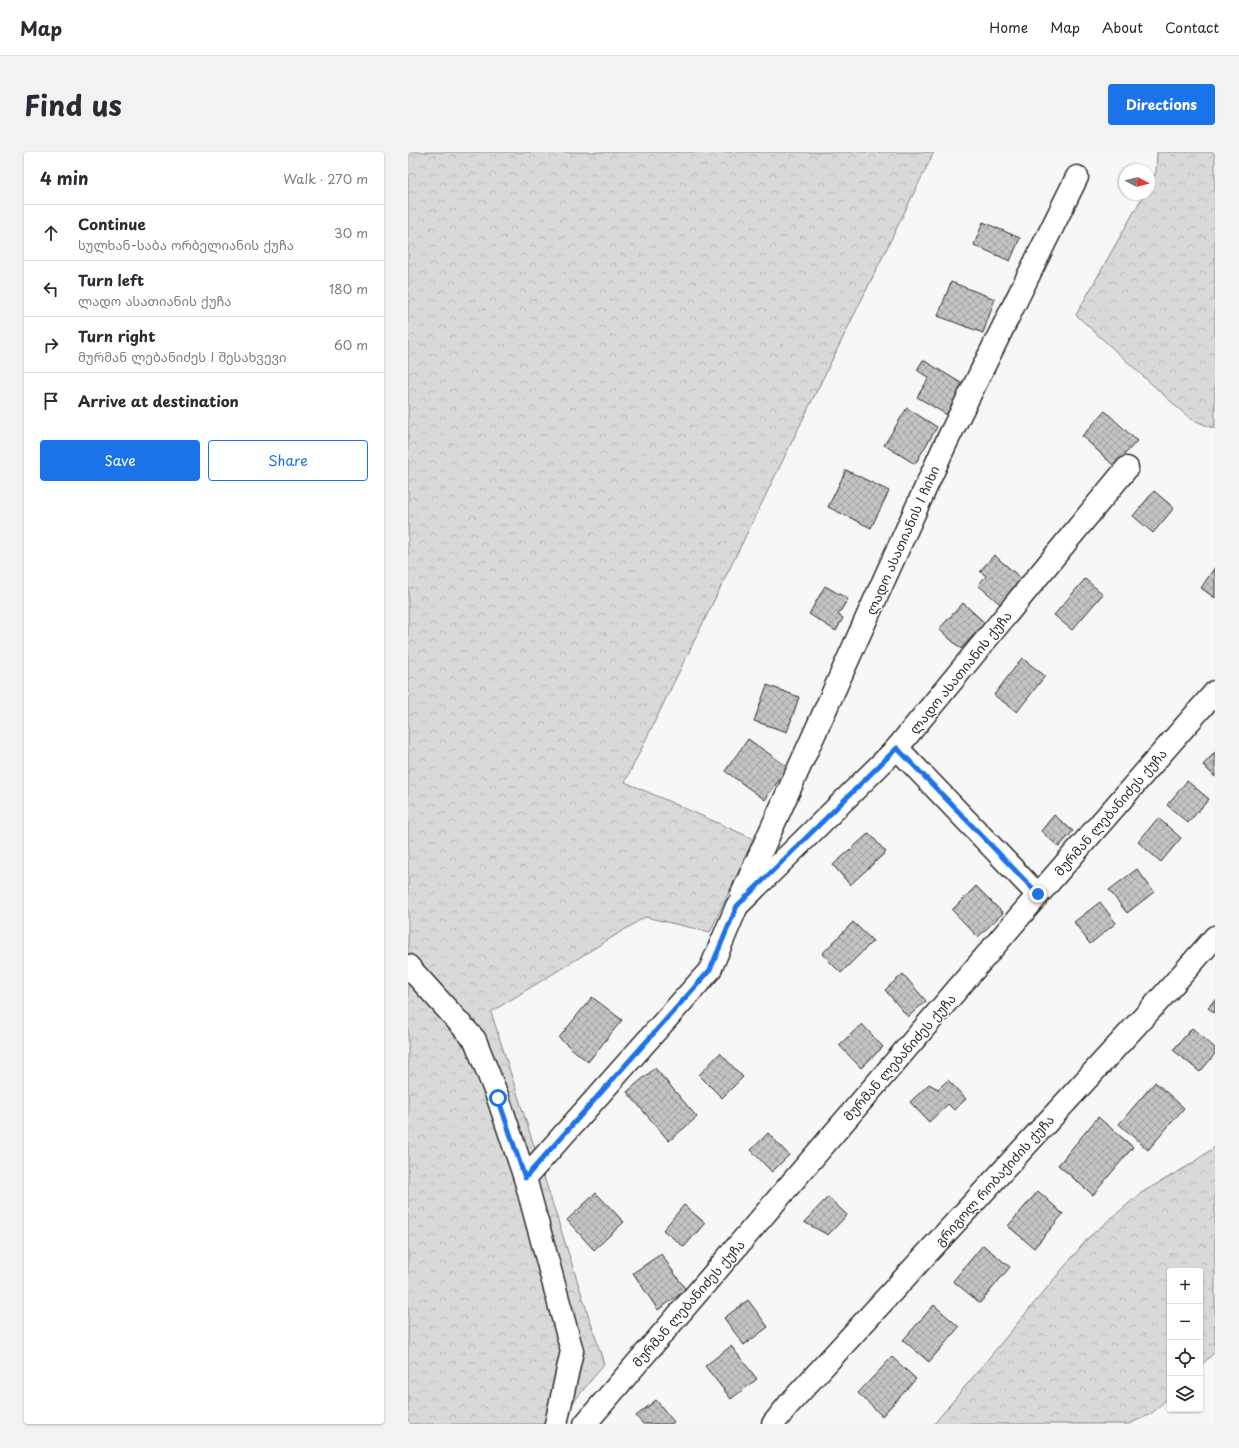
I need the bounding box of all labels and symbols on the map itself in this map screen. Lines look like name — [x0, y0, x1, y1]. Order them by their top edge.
north arrow — [1119, 164, 1155, 200]
street label: ლადო ასათიანის I ჩიხი — [860, 462, 944, 618]
street label: ლადო ასათიანის ქუჩა — [904, 606, 1016, 738]
street label: მურმან ლებანიძეს ქუჩა — [1049, 744, 1171, 880]
route end — [1029, 885, 1047, 903]
street label: მურმან ლებანიძეს ქუჩა — [838, 989, 960, 1125]
route start — [489, 1089, 507, 1107]
street label: გრიგოლ რობაქიძის ქუჩა — [930, 1110, 1058, 1250]
street label: მურმან ლებანიძეს ქუჩა — [627, 1235, 749, 1371]

